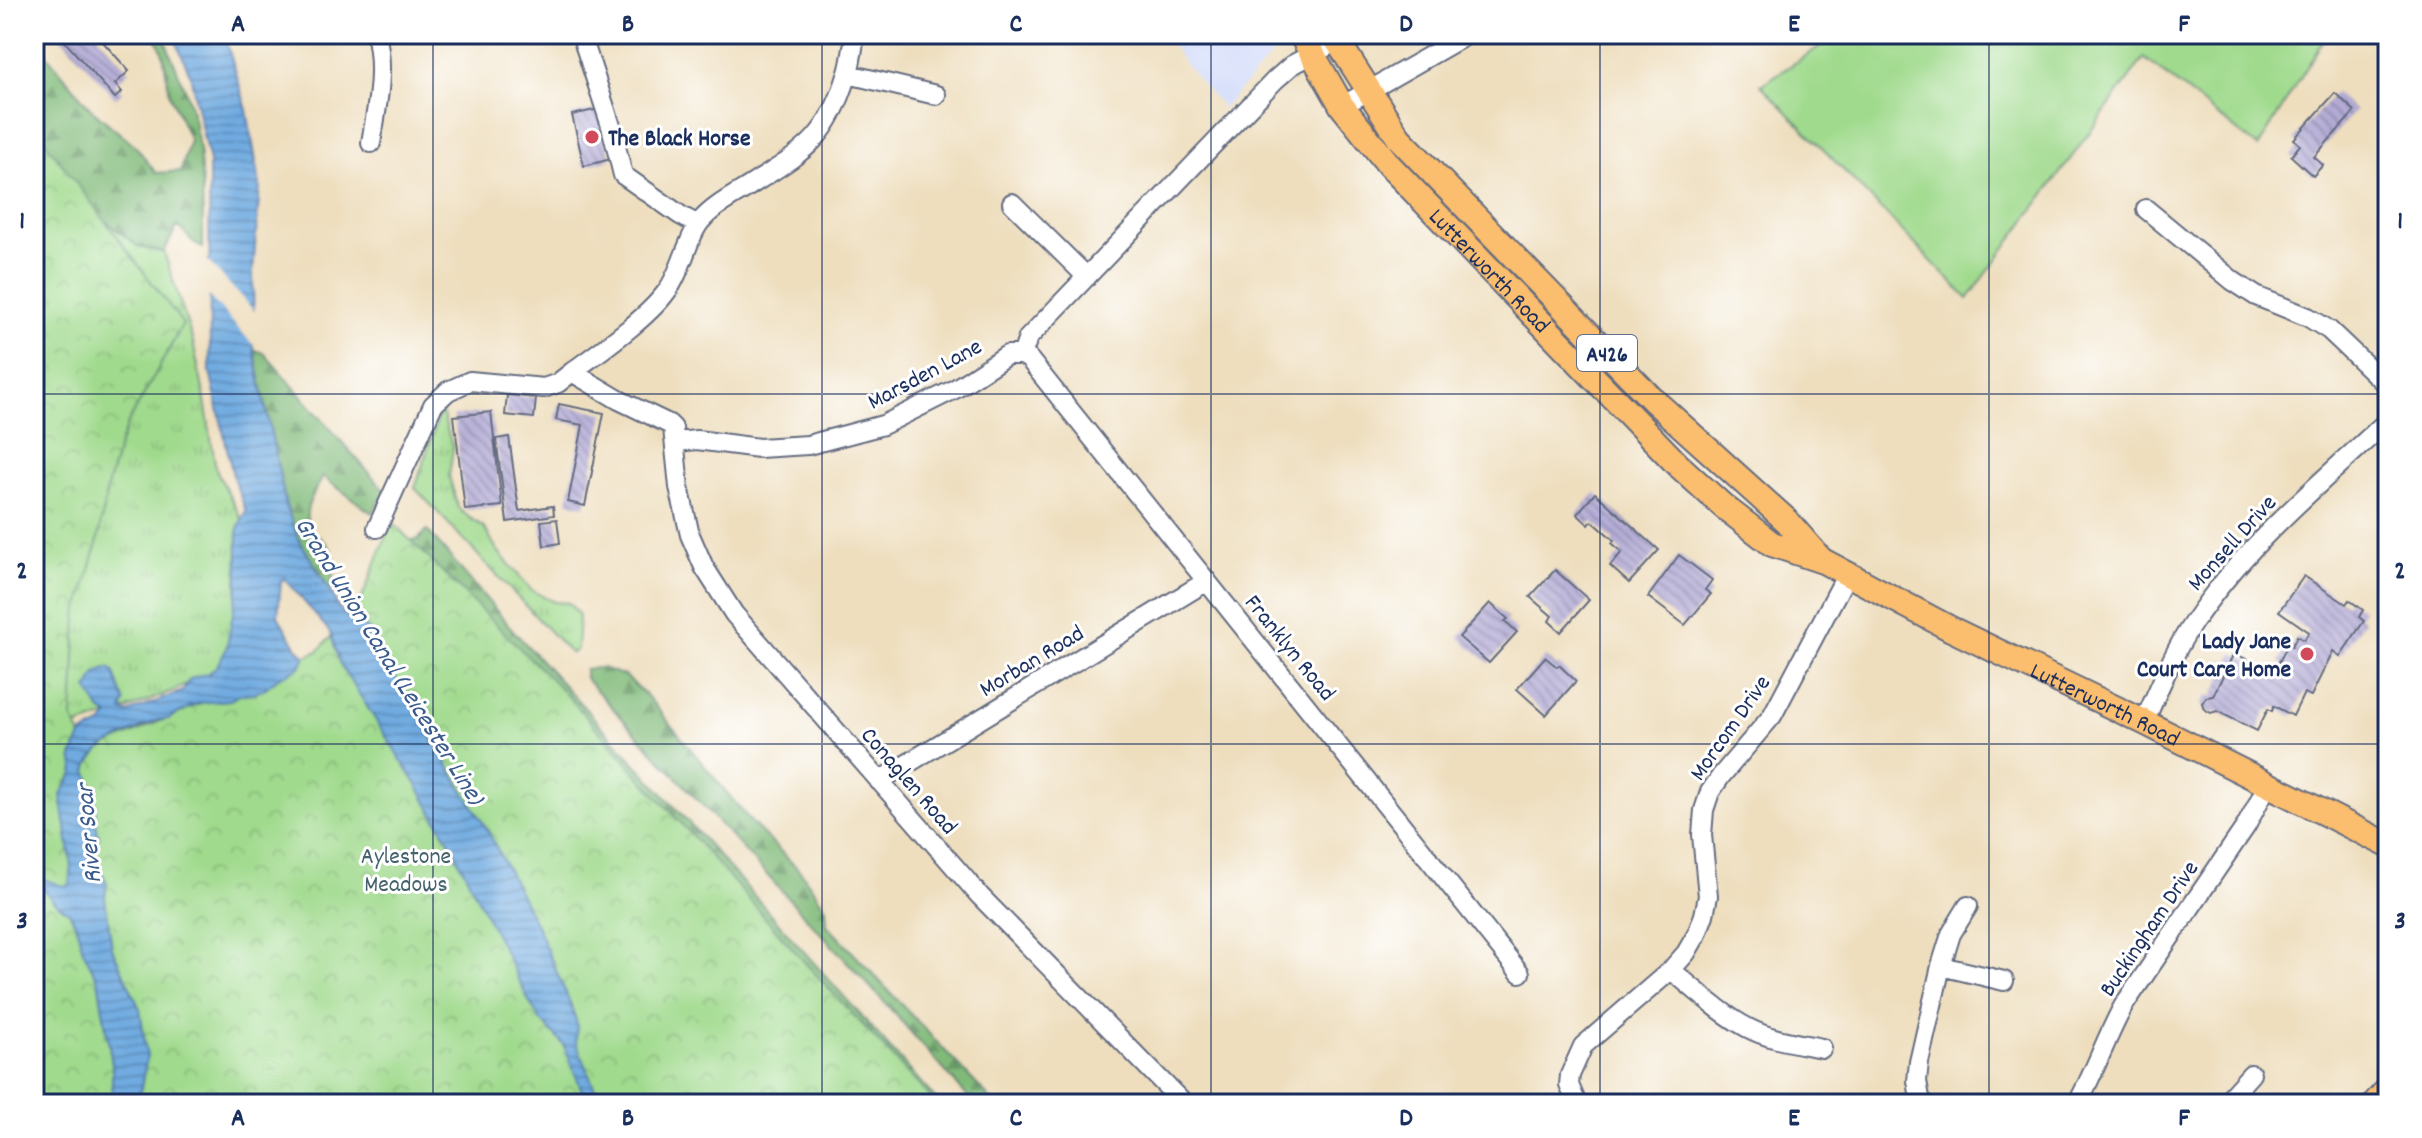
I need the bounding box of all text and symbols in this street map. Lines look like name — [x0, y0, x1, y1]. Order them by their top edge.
text: A — [231, 7, 245, 44]
text: B — [622, 7, 634, 44]
text: C — [1010, 7, 1023, 44]
text: D — [1399, 7, 1413, 44]
text: E — [1788, 7, 1800, 44]
text: F — [2178, 7, 2190, 44]
place label: The Black Horse — [608, 123, 751, 157]
marker: The Black Horse — [583, 128, 601, 146]
street label: Lutterworth Road — [1419, 202, 1557, 342]
text: 1 — [19, 204, 25, 241]
text: 1 — [2397, 204, 2403, 241]
street label: Marsden Lane — [862, 331, 989, 420]
road number: A426 — [1577, 335, 1637, 371]
street label: Monsell Drive — [2181, 488, 2286, 600]
water label: Grand Union Canal (Leicester Line) — [284, 511, 493, 814]
text: 2 — [16, 554, 28, 591]
text: 2 — [2394, 554, 2406, 591]
street label: Franklyn Road — [1235, 588, 1342, 710]
street label: Morban Road — [974, 618, 1091, 707]
place label: Lady Jane Court Care Home — [2137, 626, 2291, 688]
marker: Lady Jane Court Care Home — [2298, 645, 2316, 663]
street label: Lutterworth Road — [2024, 656, 2185, 757]
street label: Morcom Drive — [1682, 669, 1780, 789]
street label: Conaglen Road — [851, 721, 964, 843]
water label: River Soar — [67, 779, 113, 885]
park label: Aylestone Meadows — [361, 841, 451, 903]
street label: Buckingham Drive — [2092, 855, 2209, 1005]
text: 3 — [16, 904, 28, 941]
text: 3 — [2394, 904, 2406, 941]
text: A — [231, 1101, 245, 1138]
text: B — [622, 1101, 634, 1138]
text: C — [1010, 1101, 1023, 1138]
text: D — [1399, 1101, 1413, 1138]
text: E — [1788, 1101, 1800, 1138]
text: F — [2178, 1101, 2190, 1138]

